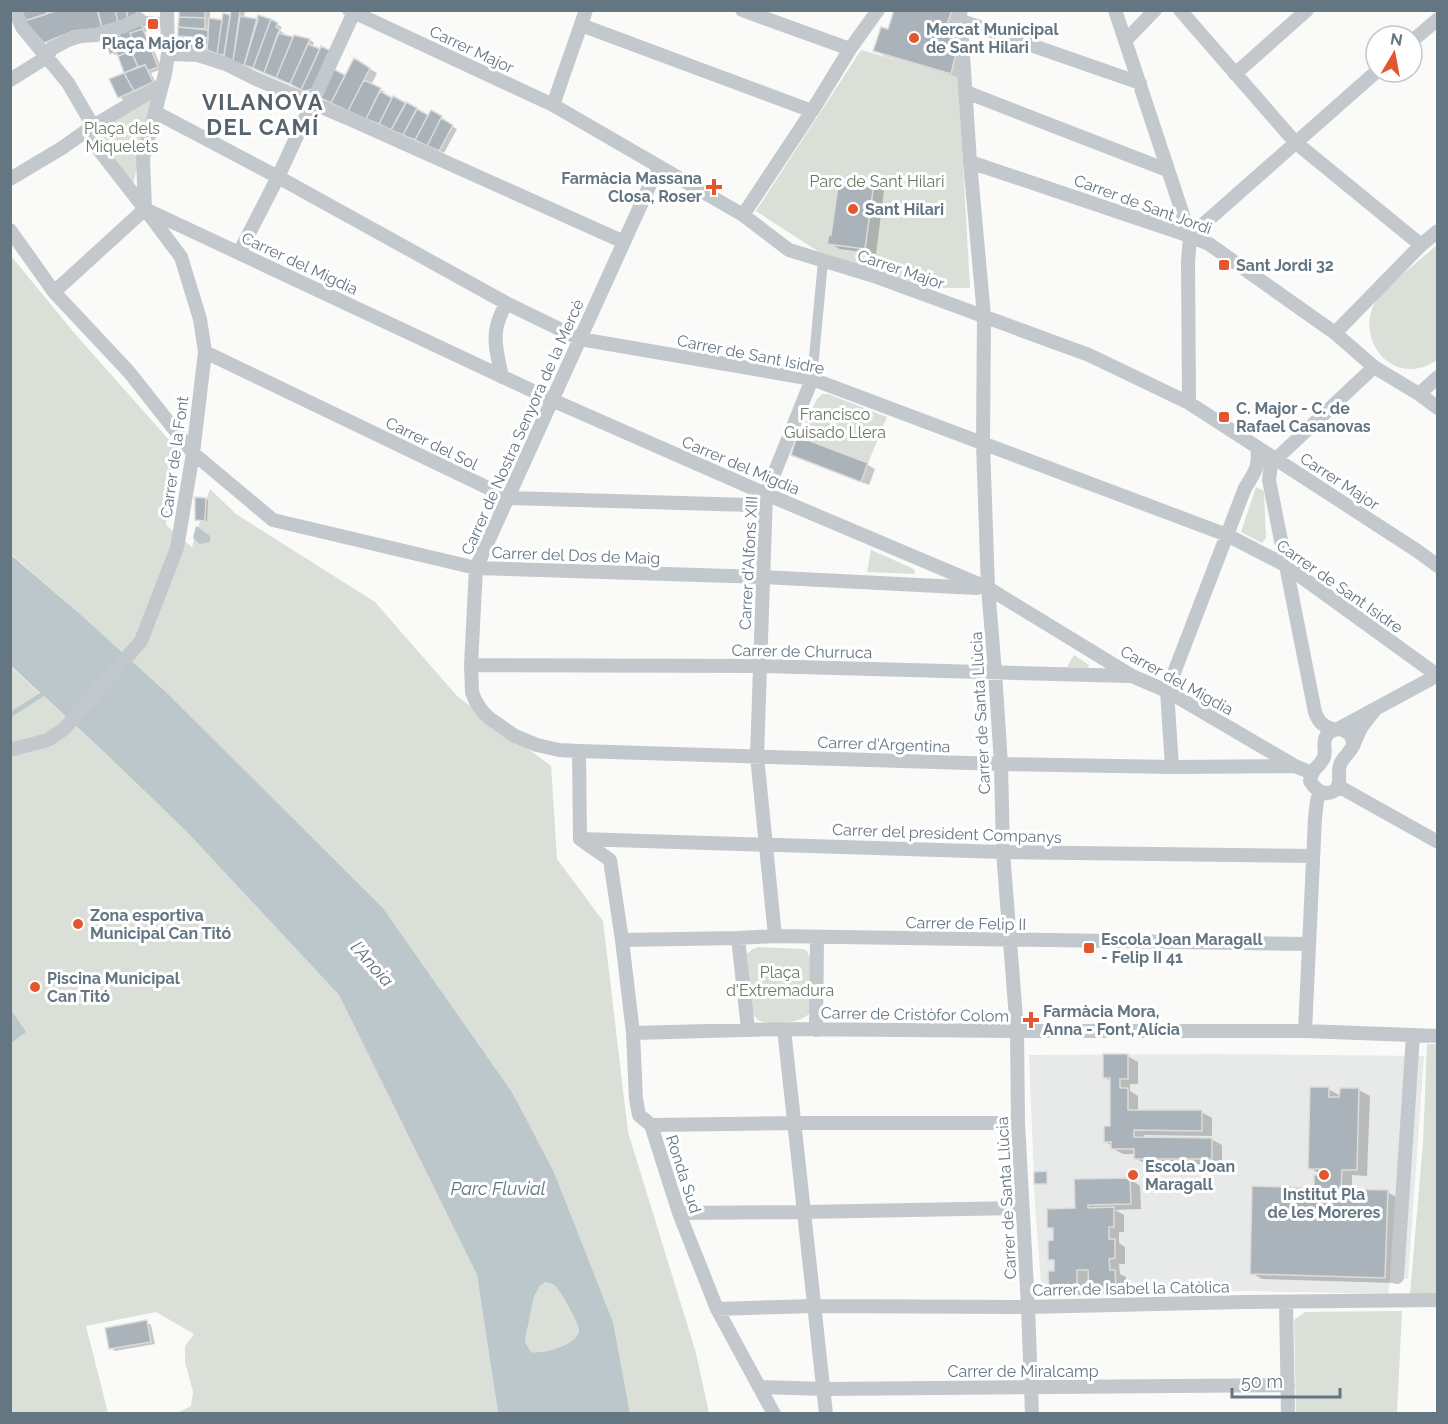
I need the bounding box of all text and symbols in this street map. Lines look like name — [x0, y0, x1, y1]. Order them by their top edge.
marker: Plaça Major 8 — [146, 17, 160, 31]
place label: Mercat Municipal de Sant Hilari — [926, 20, 1059, 57]
street label: Carrer Major — [427, 22, 517, 77]
north arrow — [1364, 24, 1424, 84]
text: N — [1389, 29, 1404, 50]
marker: Mercat Municipal de Sant Hilari — [907, 31, 921, 45]
place label: Plaça Major 8 — [102, 34, 204, 53]
district label: VILANOVA DEL CAMÍ — [202, 89, 324, 140]
park label: Plaça dels Miquelets — [84, 119, 160, 156]
place label: Farmàcia Massana Closa, Roser — [561, 169, 702, 206]
street label: Carrer de Sant Jordi — [1071, 171, 1214, 238]
park label: Parc de Sant Hilari — [810, 172, 944, 191]
marker: Farmàcia Massana Closa, Roser — [707, 180, 721, 194]
place label: Sant Hilari — [865, 200, 944, 219]
marker: Sant Hilari — [846, 202, 860, 216]
street label: Carrer del Migdia — [239, 228, 361, 299]
street label: Carrer Major — [855, 246, 947, 293]
place label: Sant Jordi 32 — [1236, 256, 1334, 275]
marker: Sant Jordi 32 — [1217, 258, 1231, 272]
street label: Carrer de Nostra Senyora de la Mercè — [457, 296, 588, 558]
street label: Carrer de Sant Isidre — [676, 331, 826, 378]
street label: Carrer de la Font — [157, 394, 193, 519]
place label: C. Major - C. de Rafael Casanovas — [1236, 399, 1371, 436]
park label: Francisco Guisado Llera — [784, 405, 886, 442]
marker: C. Major - C. de Rafael Casanovas — [1217, 410, 1231, 424]
street label: Carrer del Sol — [383, 413, 482, 474]
street label: Carrer del Migdia — [679, 432, 803, 499]
street label: Carrer Major — [1296, 449, 1383, 514]
street label: Carrer d'Alfons XIII — [736, 496, 761, 631]
street label: Carrer de Sant Isidre — [1273, 536, 1406, 637]
street label: Carrer del Dos de Maig — [491, 543, 661, 568]
street label: Carrer de Santa Llùcia — [967, 631, 994, 795]
street label: Carrer de Churruca — [731, 641, 873, 662]
street label: Carrer del Migdia — [1117, 642, 1237, 719]
street label: Carrer d'Argentina — [817, 733, 951, 756]
street label: Carrer del president Companys — [832, 820, 1062, 847]
place label: Zona esportiva Municipal Can Titó — [90, 906, 232, 943]
street label: Carrer de Felip II — [905, 913, 1027, 934]
marker: Zona esportiva Municipal Can Titó — [71, 917, 85, 931]
place label: Escola Joan Maragall - Felip II 41 — [1101, 930, 1264, 967]
water label: l'Anoia — [347, 937, 398, 991]
marker: Escola Joan Maragall - Felip II 41 — [1082, 941, 1096, 955]
park label: Plaça d'Extremadura — [726, 963, 834, 1000]
place label: Piscina Municipal Can Titó — [47, 969, 181, 1006]
marker: Piscina Municipal Can Titó — [28, 980, 42, 994]
place label: Farmàcia Mora, Anna - Font, Alícia — [1043, 1002, 1180, 1039]
street label: Carrer de Cristòfor Colom — [821, 1003, 1009, 1026]
marker: Farmàcia Mora, Anna - Font, Alícia — [1024, 1013, 1038, 1027]
street label: Carrer de Santa Llùcia — [993, 1116, 1020, 1280]
street label: Ronda Sud — [662, 1133, 705, 1216]
place label: Escola Joan Maragall — [1145, 1157, 1235, 1194]
marker: Escola Joan Maragall — [1126, 1168, 1140, 1182]
marker: Institut Pla de les Moreres — [1317, 1168, 1331, 1182]
water label: Parc Fluvial — [451, 1178, 546, 1199]
place label: Institut Pla de les Moreres — [1268, 1185, 1380, 1222]
street label: Carrer de Isabel la Catòlica — [1032, 1277, 1230, 1300]
scale bar — [1232, 1361, 1340, 1399]
street label: Carrer de Miralcamp — [947, 1362, 1099, 1381]
text: 50 m — [1241, 1371, 1283, 1392]

